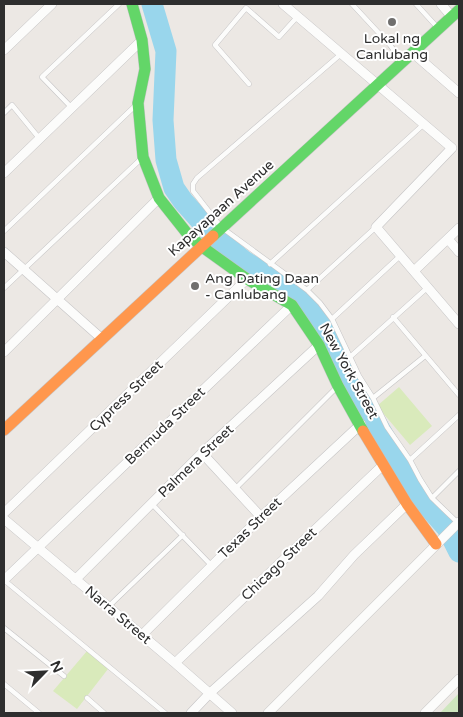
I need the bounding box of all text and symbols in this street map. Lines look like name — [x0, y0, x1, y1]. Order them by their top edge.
marker: Lokal ng Canlubang — [386, 16, 398, 28]
place label: Lokal ng Canlubang — [356, 30, 428, 63]
street label: Kapayapaan Avenue — [165, 156, 277, 260]
place label: Ang Dating Daan - Canlubang — [205, 270, 319, 303]
marker: Ang Dating Daan - Canlubang — [189, 280, 201, 292]
street label: New York Street — [316, 320, 383, 422]
street label: Cypress Street — [86, 356, 167, 435]
street label: Bermuda Street — [121, 383, 209, 468]
street label: Palmera Street — [155, 420, 238, 501]
street label: Texas Street — [215, 493, 286, 562]
street label: Chicago Street — [238, 523, 321, 604]
street label: Narra Street — [81, 582, 155, 648]
north arrow — [20, 647, 70, 697]
text: N — [46, 658, 66, 676]

